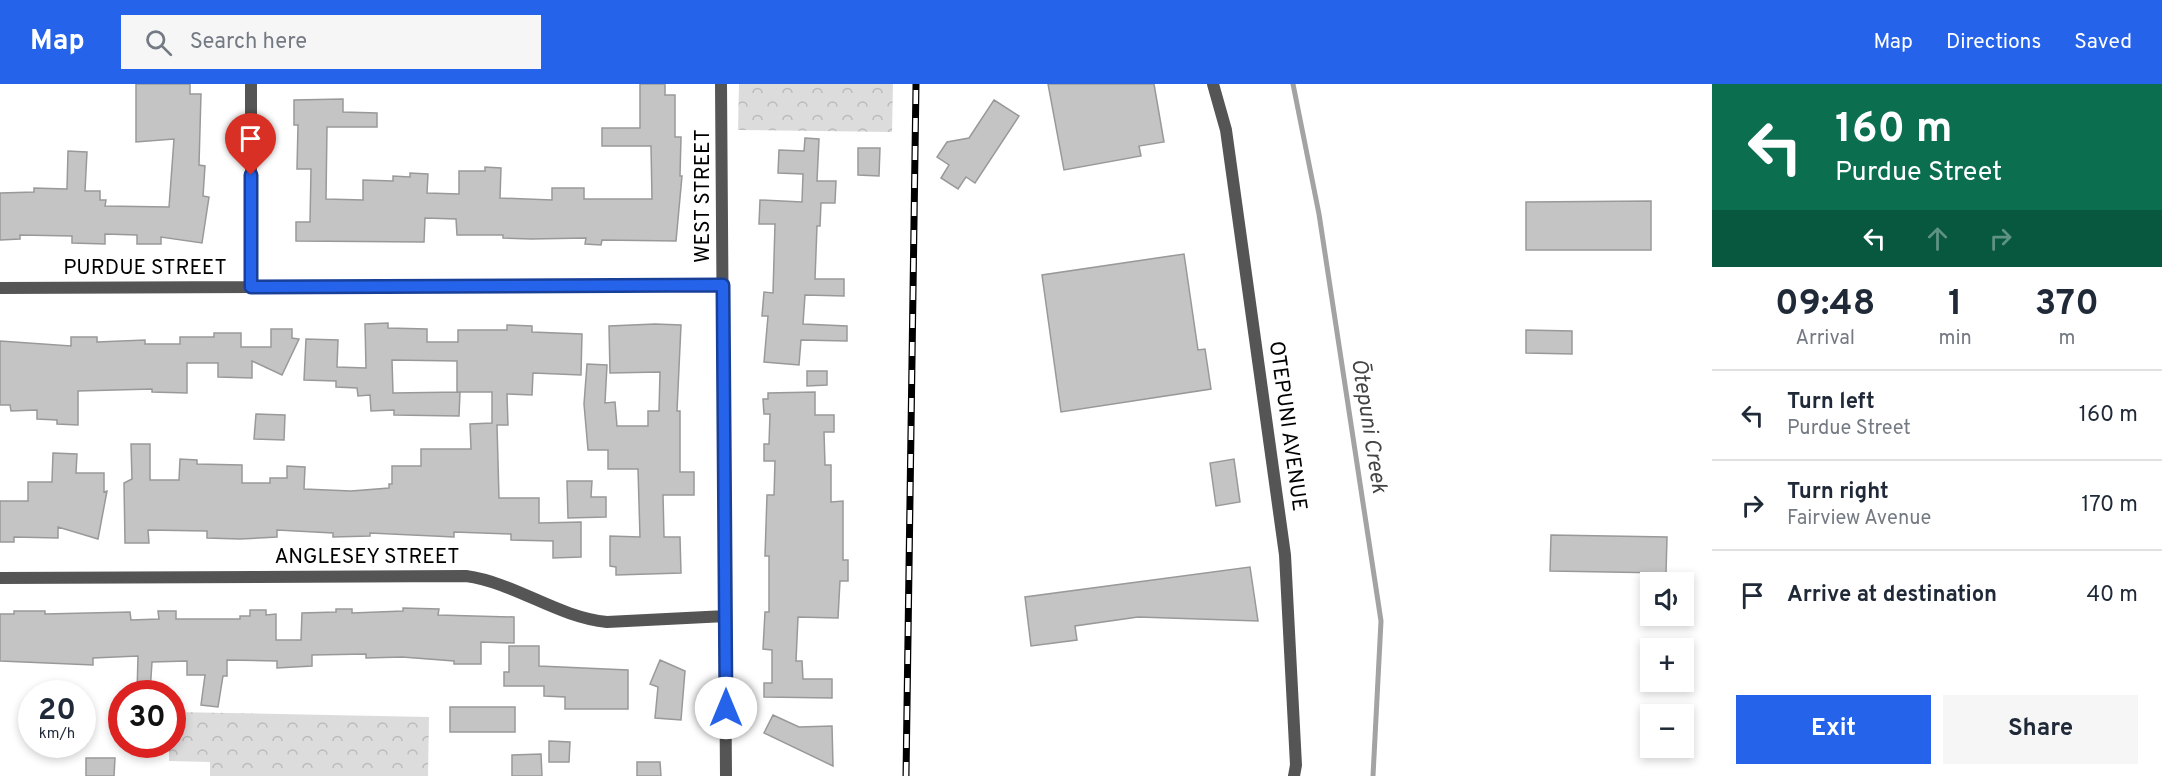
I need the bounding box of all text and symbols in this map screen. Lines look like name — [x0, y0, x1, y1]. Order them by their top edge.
search box — [121, 15, 541, 69]
text: Map — [30, 24, 85, 60]
icon: search — [142, 26, 175, 59]
text: Search here — [190, 29, 307, 56]
text: Map — [1873, 29, 1913, 56]
text: Directions — [1946, 29, 2041, 56]
text: Saved — [2074, 29, 2132, 56]
text: 160 m — [1835, 104, 1953, 157]
icon: left — [1736, 108, 1814, 186]
pin — [225, 113, 276, 175]
icon: arrive — [234, 122, 267, 155]
street label: WEST STREET — [690, 129, 717, 263]
text: Purdue Street — [1835, 156, 2002, 190]
icon: left — [1858, 222, 1891, 255]
icon: ahead — [1921, 222, 1954, 255]
icon: right — [1984, 222, 2017, 255]
street label: PURDUE STREET — [63, 255, 227, 282]
text: 09:48 — [1775, 282, 1875, 328]
text: 1 — [1948, 282, 1962, 328]
text: 370 — [2035, 282, 2099, 328]
text: Arrival — [1795, 326, 1855, 352]
text: min — [1938, 326, 1972, 352]
text: m — [2058, 326, 2075, 352]
street label: OTEPUNI AVENUE — [1262, 339, 1312, 513]
water label: Ōtepuni Creek — [1344, 357, 1393, 496]
text: Turn left — [1787, 389, 1875, 416]
icon: left — [1736, 399, 1769, 432]
text: 160 m — [2079, 402, 2138, 429]
text: Purdue Street — [1787, 416, 1911, 442]
text: Turn right — [1787, 479, 1889, 506]
icon: right — [1736, 489, 1769, 522]
text: 170 m — [2081, 492, 2138, 519]
text: Fairview Avenue — [1787, 506, 1931, 532]
street label: ANGLESEY STREET — [274, 544, 460, 571]
map controls — [1640, 572, 1694, 758]
button: sound — [1640, 572, 1694, 626]
icon: arrive — [1736, 579, 1769, 612]
text: Arrive at destination — [1787, 582, 1997, 609]
text: 40 m — [2086, 582, 2138, 609]
button: + — [1640, 638, 1694, 692]
position arrow — [694, 676, 758, 740]
speed limit sign: 30 — [108, 680, 186, 758]
text: 20 — [38, 693, 76, 730]
button: Exit — [1736, 695, 1931, 764]
button: Share — [1943, 695, 2138, 764]
button: − — [1640, 704, 1694, 758]
text: km/h — [39, 725, 75, 744]

